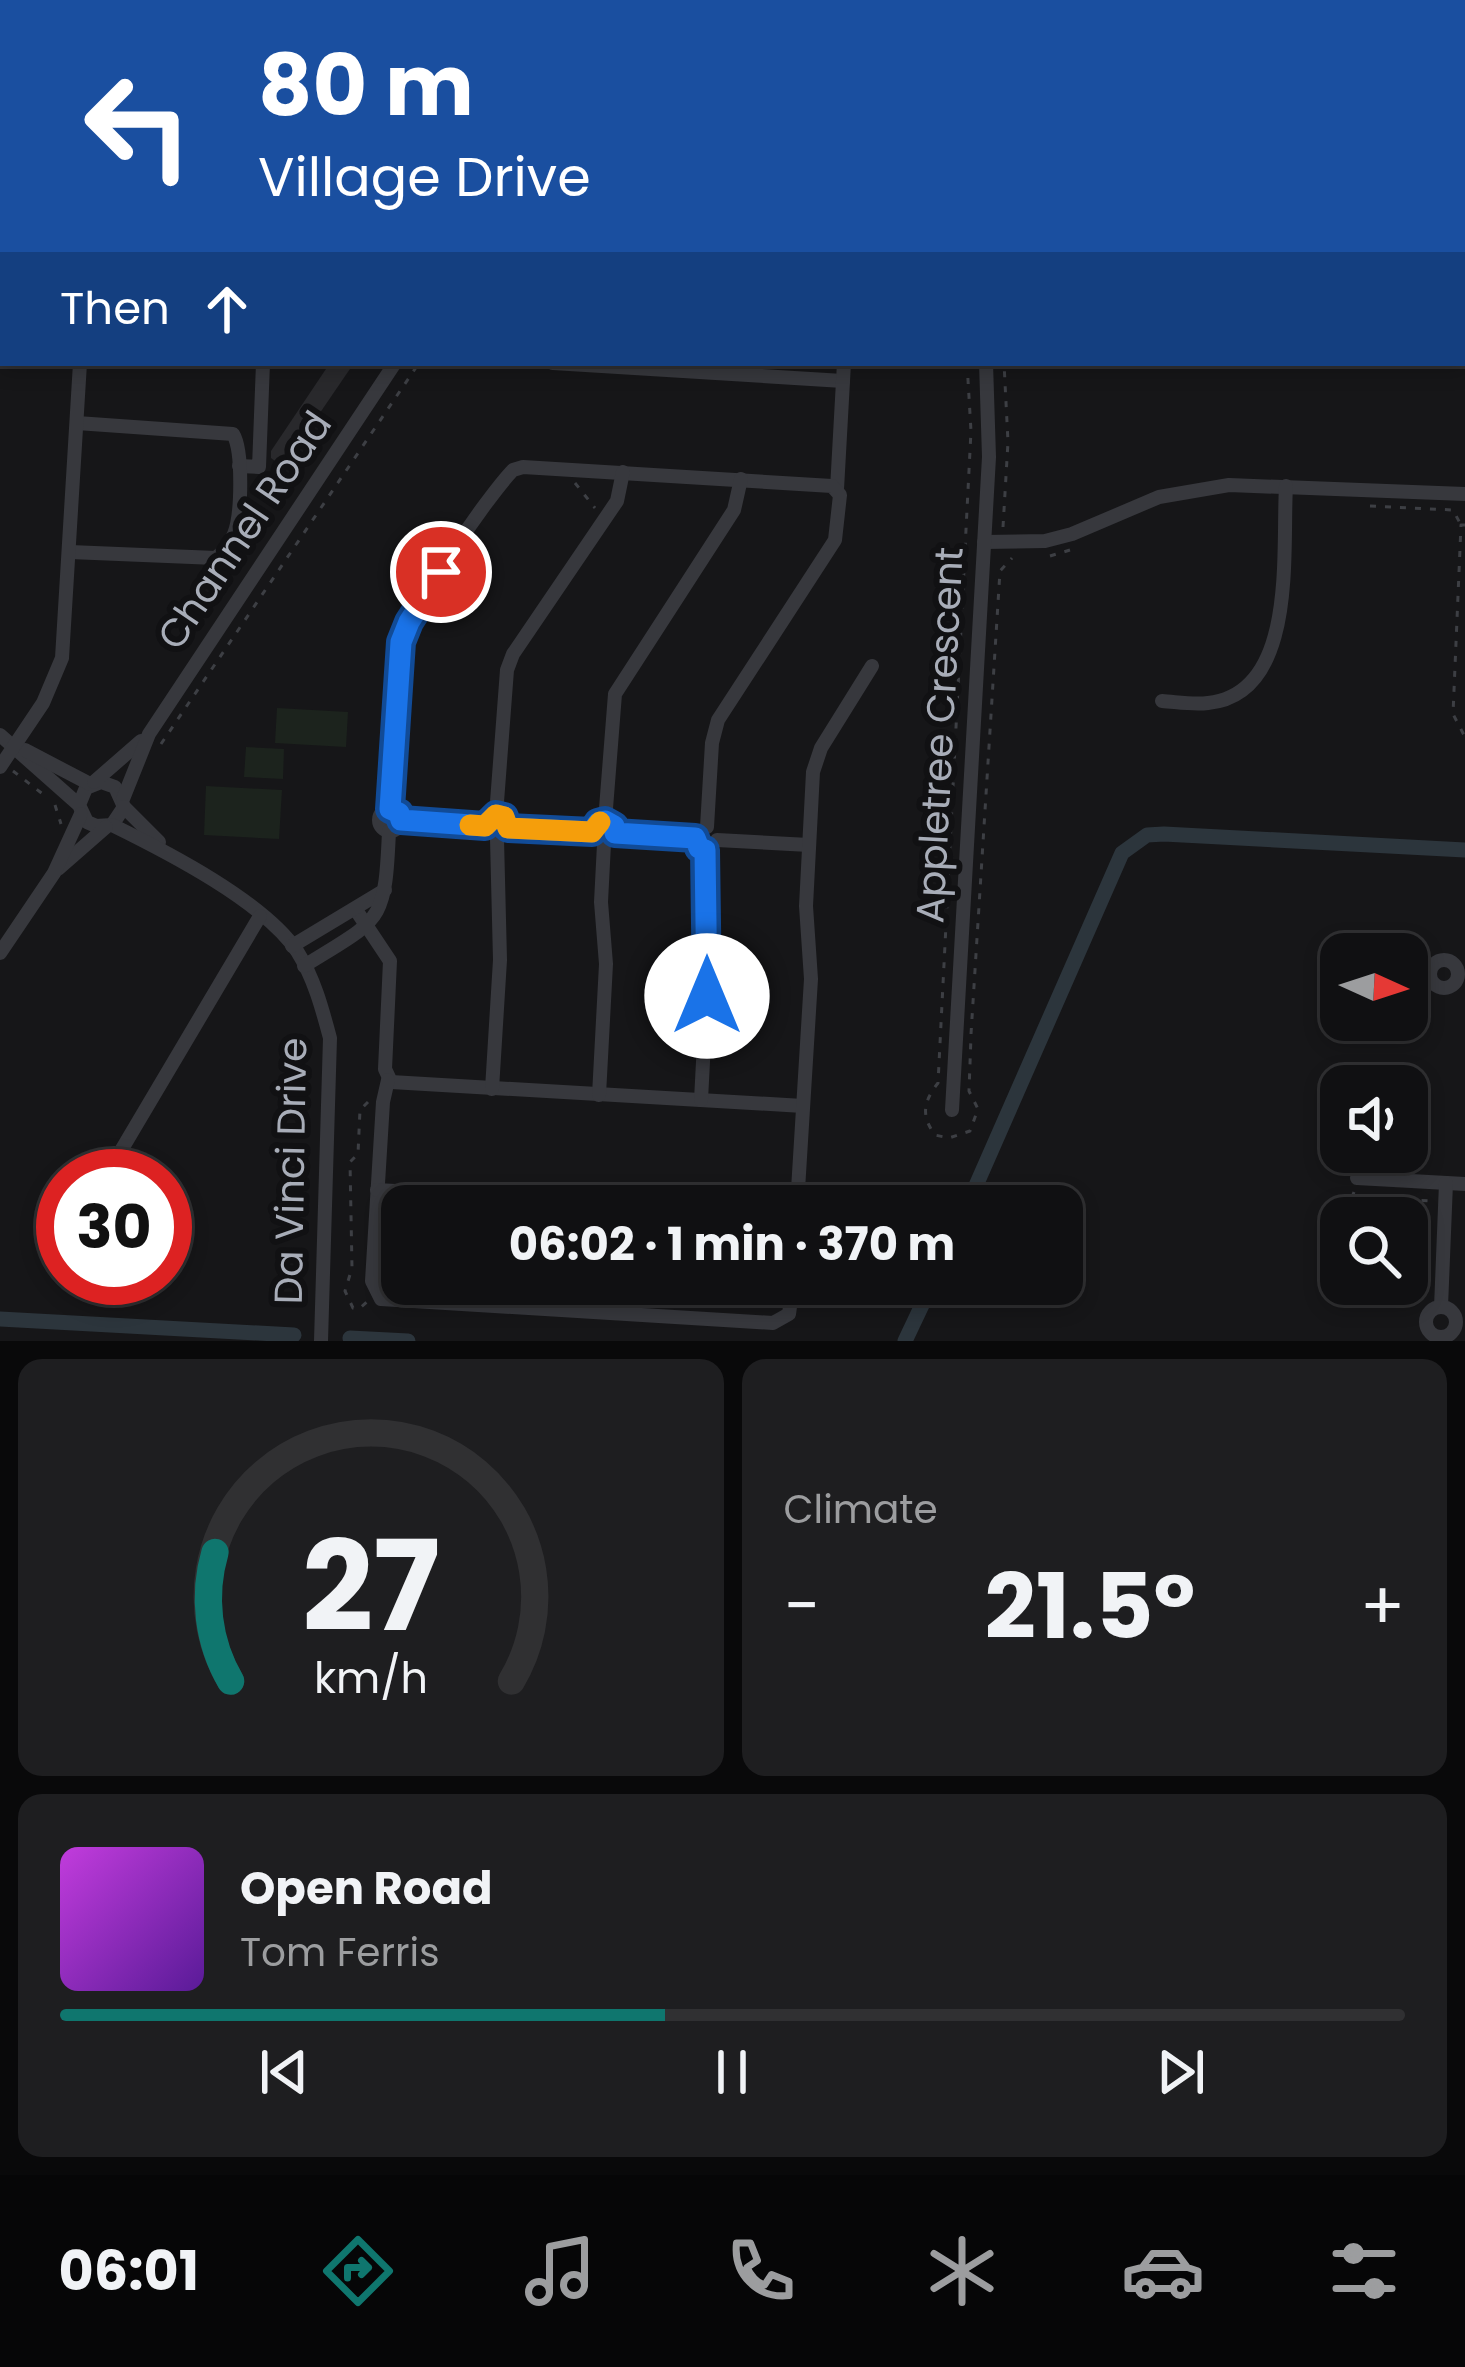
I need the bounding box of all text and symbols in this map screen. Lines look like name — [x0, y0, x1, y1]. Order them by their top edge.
text: 80 m — [258, 27, 474, 144]
icon: left — [60, 48, 216, 204]
text: Village Drive — [258, 139, 591, 215]
icon: ahead — [194, 276, 260, 342]
text: Then — [60, 277, 170, 340]
street label: Channel Road — [144, 400, 345, 660]
pin — [390, 521, 492, 623]
icon: arrive — [408, 539, 474, 605]
street label: Appletree Crescent — [902, 546, 977, 924]
position arrow — [644, 933, 770, 1059]
north arrow — [1320, 933, 1428, 1041]
map controls — [1320, 933, 1428, 1305]
street label: Da Vinci Drive — [261, 1037, 320, 1305]
button: sound — [1320, 1065, 1428, 1173]
speed limit sign: 30 — [36, 1149, 192, 1305]
button: search — [1320, 1197, 1428, 1305]
text: 06:02 · 1 min · 370 m — [509, 1213, 955, 1276]
text: Climate — [784, 1482, 938, 1537]
text: 27 — [302, 1499, 440, 1674]
text: 21.5° — [985, 1543, 1195, 1670]
text: − — [784, 1560, 820, 1652]
text: + — [1360, 1560, 1405, 1652]
text: km/h — [314, 1647, 428, 1707]
text: Open Road — [240, 1857, 493, 1920]
text: Tom Ferris — [240, 1925, 440, 1980]
icon: previous — [251, 2039, 317, 2105]
icon: pause — [699, 2039, 765, 2105]
icon: next — [1148, 2039, 1214, 2105]
icon: directions — [316, 2229, 400, 2313]
icon: music — [518, 2229, 602, 2313]
icon: phone — [719, 2229, 803, 2313]
icon: climate — [920, 2229, 1004, 2313]
icon: car — [1121, 2229, 1205, 2313]
icon: filters — [1322, 2229, 1406, 2313]
text: 06:01 — [59, 2233, 199, 2309]

